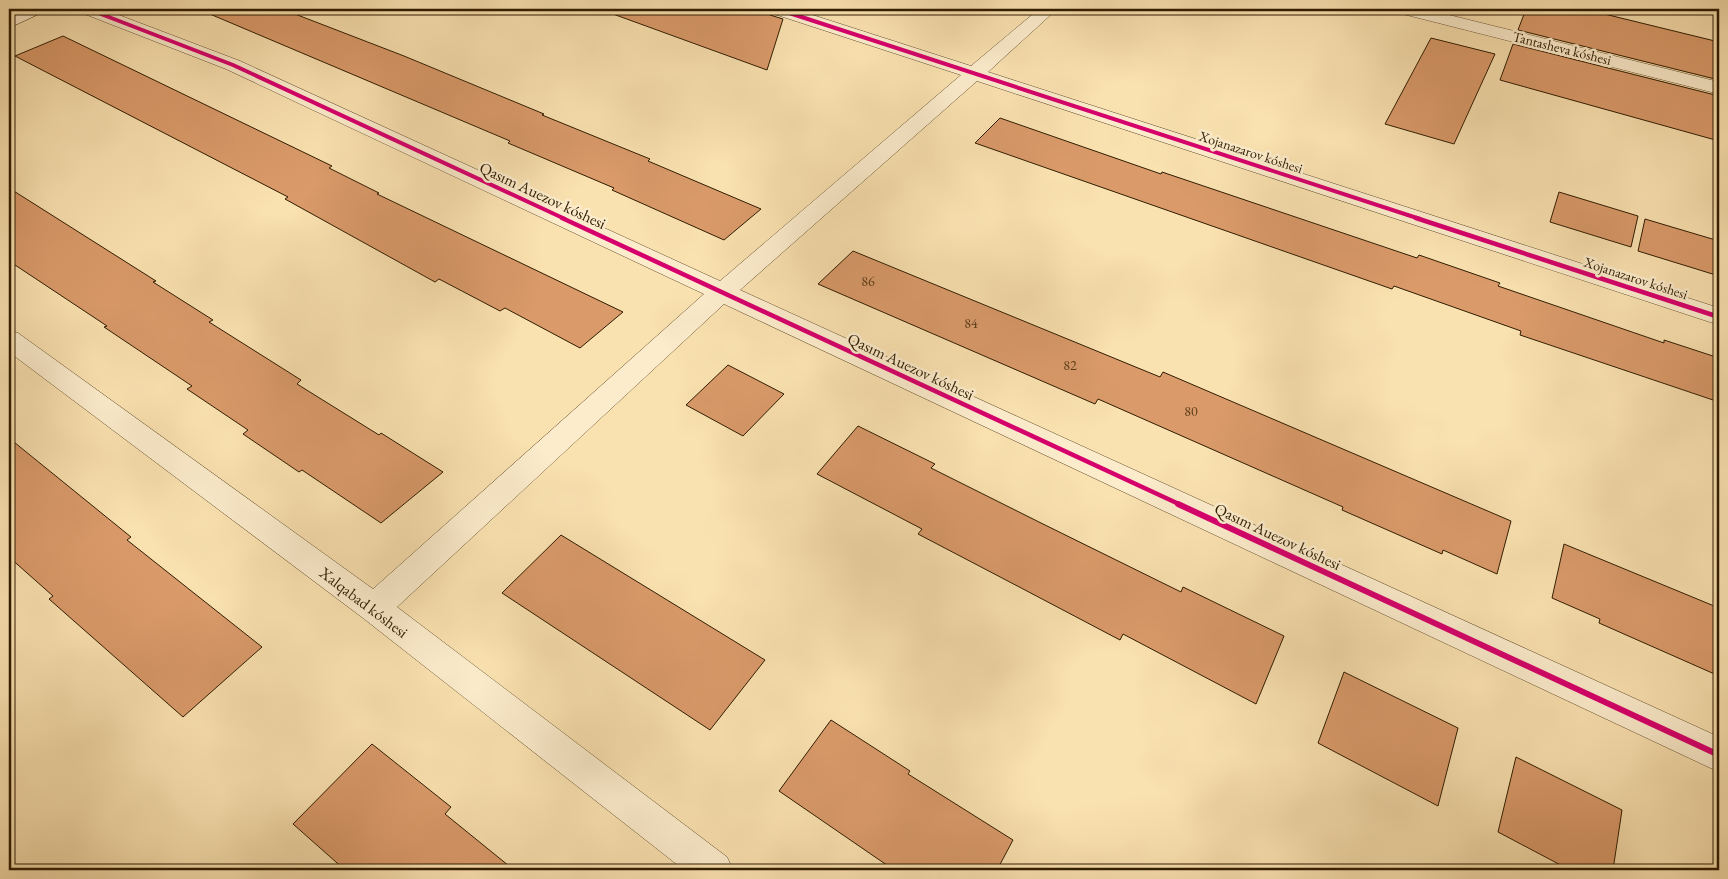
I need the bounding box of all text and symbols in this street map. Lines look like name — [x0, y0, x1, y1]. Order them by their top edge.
street label: Tantasheva kóshesi — [1511, 27, 1614, 69]
street label: Xojanazarov kóshesi — [1196, 126, 1306, 177]
street label: Qasım Auezov kóshesi — [476, 157, 609, 234]
street label: Xojanazarov kóshesi — [1581, 252, 1691, 303]
house number: 86 — [861, 272, 875, 290]
house number: 84 — [964, 314, 978, 332]
street label: Qasım Auezov kóshesi — [844, 328, 977, 405]
house number: 82 — [1063, 356, 1077, 374]
house number: 80 — [1184, 402, 1198, 420]
street label: Qasım Auezov kóshesi — [1211, 498, 1344, 575]
street label: Xalqabad kóshesi — [314, 562, 412, 643]

